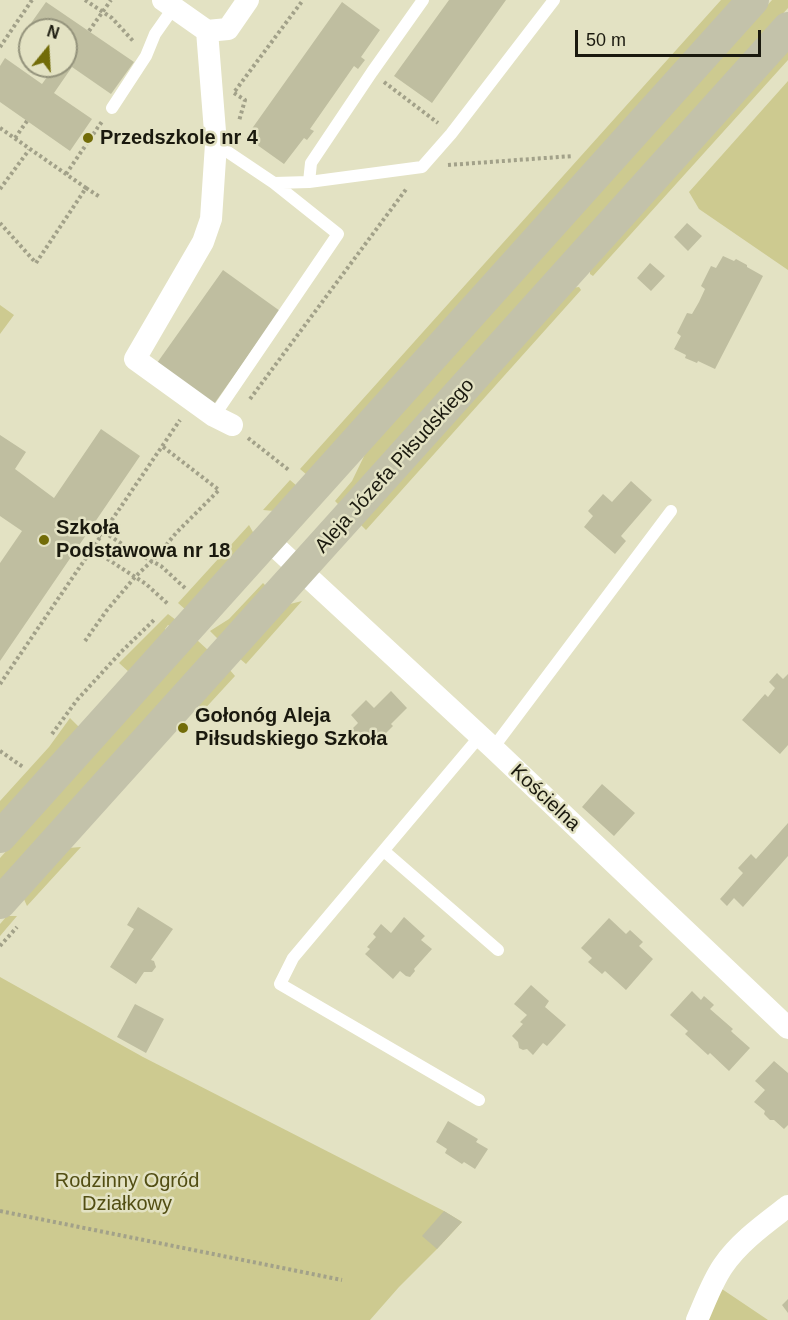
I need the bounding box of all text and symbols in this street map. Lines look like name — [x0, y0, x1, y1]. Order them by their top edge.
north arrow — [18, 18, 78, 78]
scale bar — [578, 18, 764, 56]
text: N — [45, 22, 61, 42]
text: 50 m — [586, 30, 626, 50]
place label: Przedszkole nr 4 — [100, 126, 258, 150]
marker: Przedszkole nr 4 — [81, 131, 95, 145]
street label: Aleja Józefa Piłsudskiego — [310, 374, 480, 558]
place label: Szkoła Podstawowa nr 18 — [56, 516, 230, 563]
marker: Szkoła Podstawowa nr 18 — [37, 533, 51, 547]
place label: Gołonóg Aleja Piłsudskiego Szkoła — [195, 704, 387, 751]
marker: Gołonóg Aleja Piłsudskiego Szkoła — [176, 721, 190, 735]
street label: Kościelna — [505, 760, 585, 836]
park label: Rodzinny Ogród Działkowy — [55, 1169, 199, 1216]

